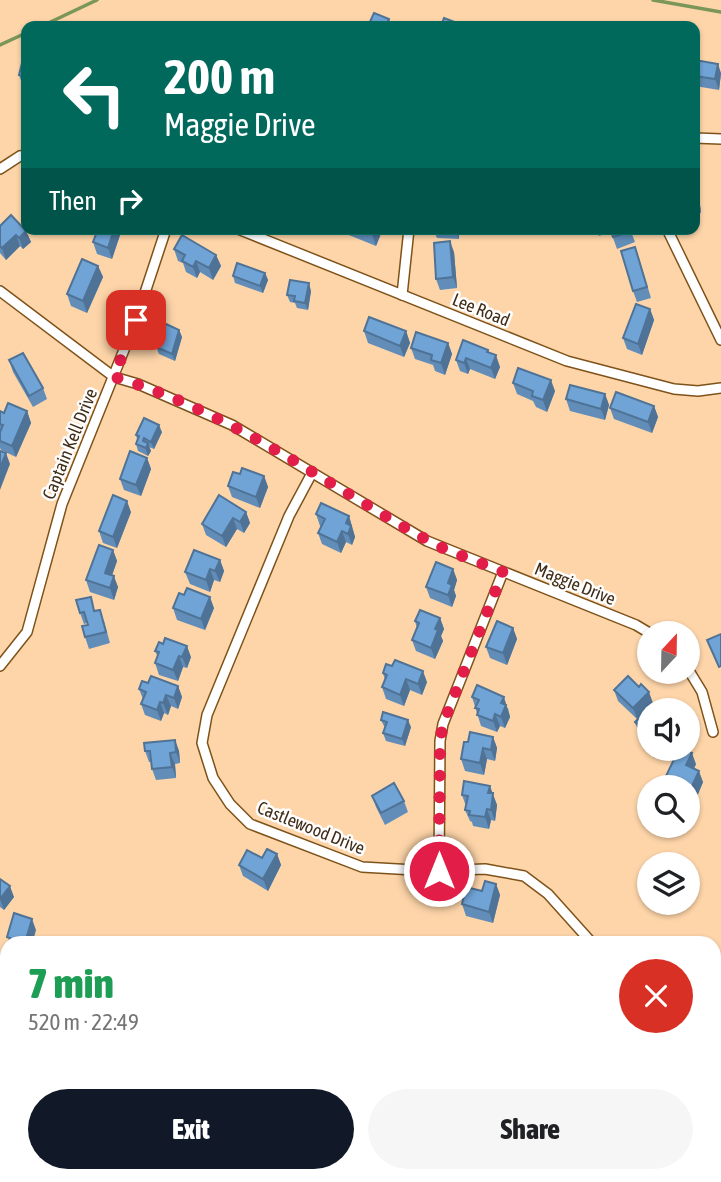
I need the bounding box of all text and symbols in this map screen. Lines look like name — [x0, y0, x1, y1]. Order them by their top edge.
text: 200 m — [164, 48, 275, 104]
icon: left — [49, 49, 140, 140]
text: Maggie Drive — [164, 106, 316, 143]
icon: right — [111, 182, 149, 220]
text: Then — [49, 186, 97, 216]
street label: Lee Road — [449, 289, 513, 331]
pin — [106, 290, 166, 350]
icon: arrive — [117, 301, 155, 339]
street label: Captain Kell Drive — [38, 385, 101, 502]
street label: Maggie Drive — [532, 558, 619, 609]
north arrow — [637, 621, 700, 684]
map controls — [637, 621, 700, 915]
button: sound — [637, 698, 700, 761]
button: search — [637, 775, 700, 838]
street label: Castlewood Drive — [254, 796, 368, 859]
position arrow — [402, 834, 476, 908]
button: layers — [637, 852, 700, 915]
text: 7 min — [28, 959, 114, 1007]
button: close — [619, 959, 693, 1033]
text: 520 m · 22:49 — [28, 1009, 139, 1035]
button: Exit — [28, 1089, 354, 1169]
button: Share — [368, 1089, 693, 1169]

